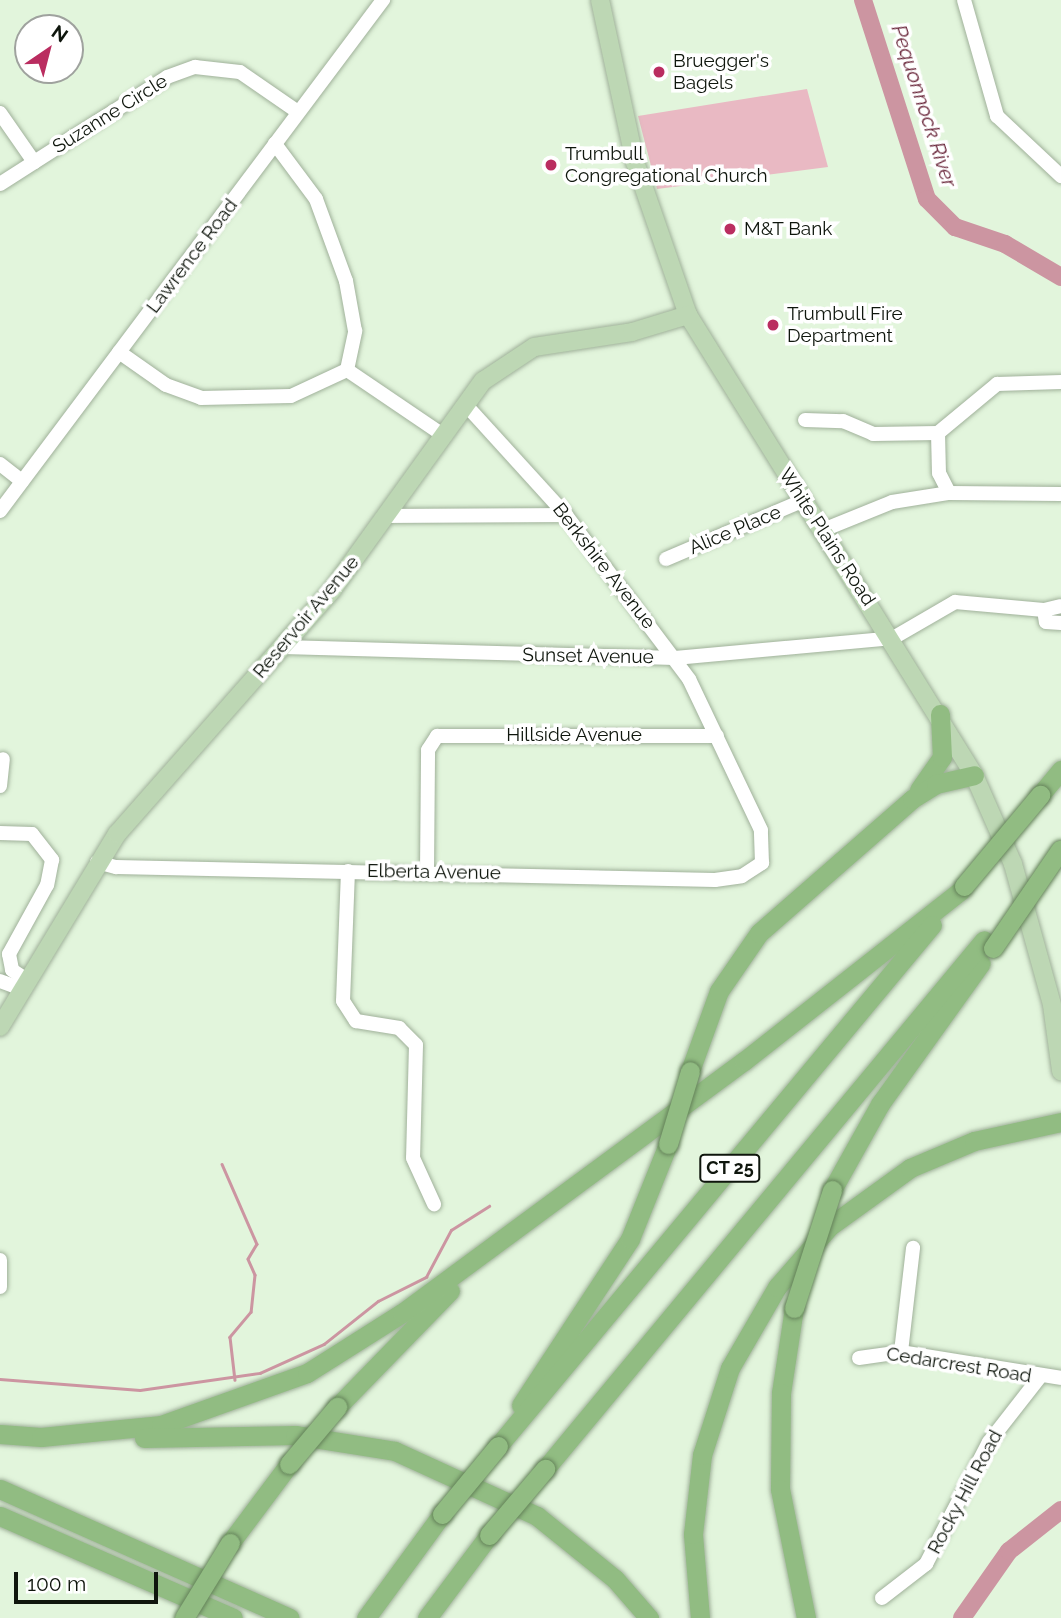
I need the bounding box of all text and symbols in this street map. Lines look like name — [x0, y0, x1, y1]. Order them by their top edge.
north arrow — [14, 14, 84, 84]
text: N — [48, 20, 72, 47]
water label: Pequonnock River — [886, 22, 962, 190]
place label: Bruegger's Bagels — [673, 50, 769, 94]
marker: Bruegger's Bagels — [651, 64, 667, 80]
street label: Suzanne Circle — [48, 70, 172, 158]
place label: Trumbull Congregational Church — [565, 143, 768, 187]
marker: Trumbull Congregational Church — [543, 157, 559, 173]
street label: Lawrence Road — [142, 194, 242, 318]
place label: M&T Bank — [744, 218, 833, 240]
marker: M&T Bank — [722, 221, 738, 237]
place label: Trumbull Fire Department — [787, 303, 903, 347]
marker: Trumbull Fire Department — [765, 317, 781, 333]
street label: White Plains Road — [774, 464, 880, 610]
street label: Berkshire Avenue — [548, 498, 660, 634]
street label: Alice Place — [686, 500, 784, 560]
street label: Reservoir Avenue — [248, 551, 364, 683]
street label: Sunset Avenue — [522, 643, 654, 669]
street label: Hillside Avenue — [506, 724, 642, 746]
street label: Elberta Avenue — [367, 859, 501, 885]
road number: CT 25 — [698, 1154, 762, 1182]
street label: Cedarcrest Road — [885, 1342, 1033, 1388]
street label: Rocky Hill Road — [923, 1426, 1007, 1558]
scale bar — [18, 1558, 161, 1602]
text: 100 m — [27, 1571, 86, 1596]

